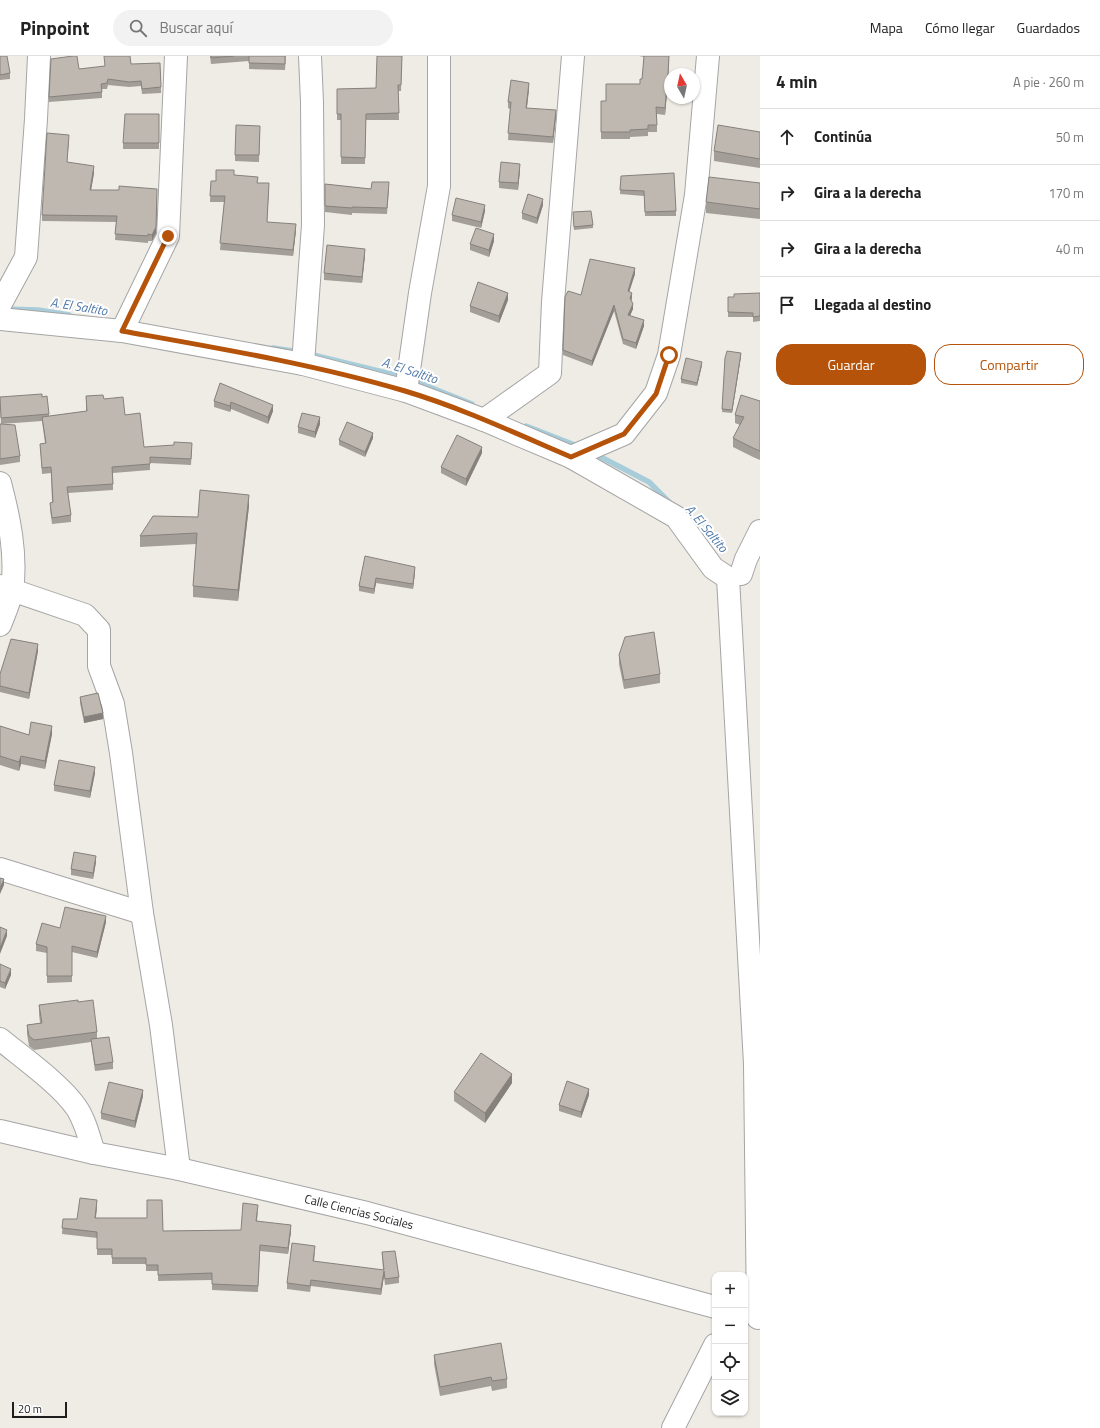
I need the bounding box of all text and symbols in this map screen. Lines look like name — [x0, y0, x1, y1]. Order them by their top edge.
search box — [113, 10, 393, 46]
text: Pinpoint — [20, 13, 89, 42]
text: Buscar aquí — [159, 16, 233, 39]
icon: search — [127, 17, 149, 39]
text: Mapa — [870, 17, 903, 38]
text: Cómo llegar — [925, 17, 995, 38]
text: Guardados — [1017, 17, 1080, 38]
north arrow — [664, 68, 700, 104]
text: 4 min — [776, 69, 817, 95]
text: A pie · 260 m — [1013, 72, 1084, 92]
text: Continúa — [814, 125, 872, 148]
icon: ahead — [776, 126, 798, 148]
text: 50 m — [1056, 127, 1084, 147]
text: Gira a la derecha — [814, 181, 921, 204]
icon: right — [776, 182, 798, 204]
text: 170 m — [1048, 183, 1084, 203]
route end — [159, 227, 177, 245]
text: Gira a la derecha — [814, 237, 921, 260]
icon: right — [776, 238, 798, 260]
text: 40 m — [1056, 239, 1084, 259]
water label: A. El Saltito — [49, 292, 110, 320]
text: Llegada al destino — [814, 293, 931, 316]
icon: arrive — [776, 294, 798, 316]
button: Guardar — [776, 344, 926, 385]
button: Compartir — [934, 344, 1084, 385]
route start — [660, 346, 678, 364]
water label: A. El Saltito — [380, 352, 441, 389]
water label: A. El Saltito — [681, 500, 734, 557]
street label: Calle Ciencias Sociales — [303, 1189, 416, 1234]
map controls — [712, 1272, 748, 1416]
button: + — [712, 1272, 748, 1308]
button: − — [712, 1308, 748, 1344]
button: locate — [712, 1344, 748, 1380]
button: layers — [712, 1380, 748, 1416]
scale bar — [12, 1400, 67, 1419]
text: 20 m — [18, 1401, 42, 1417]

